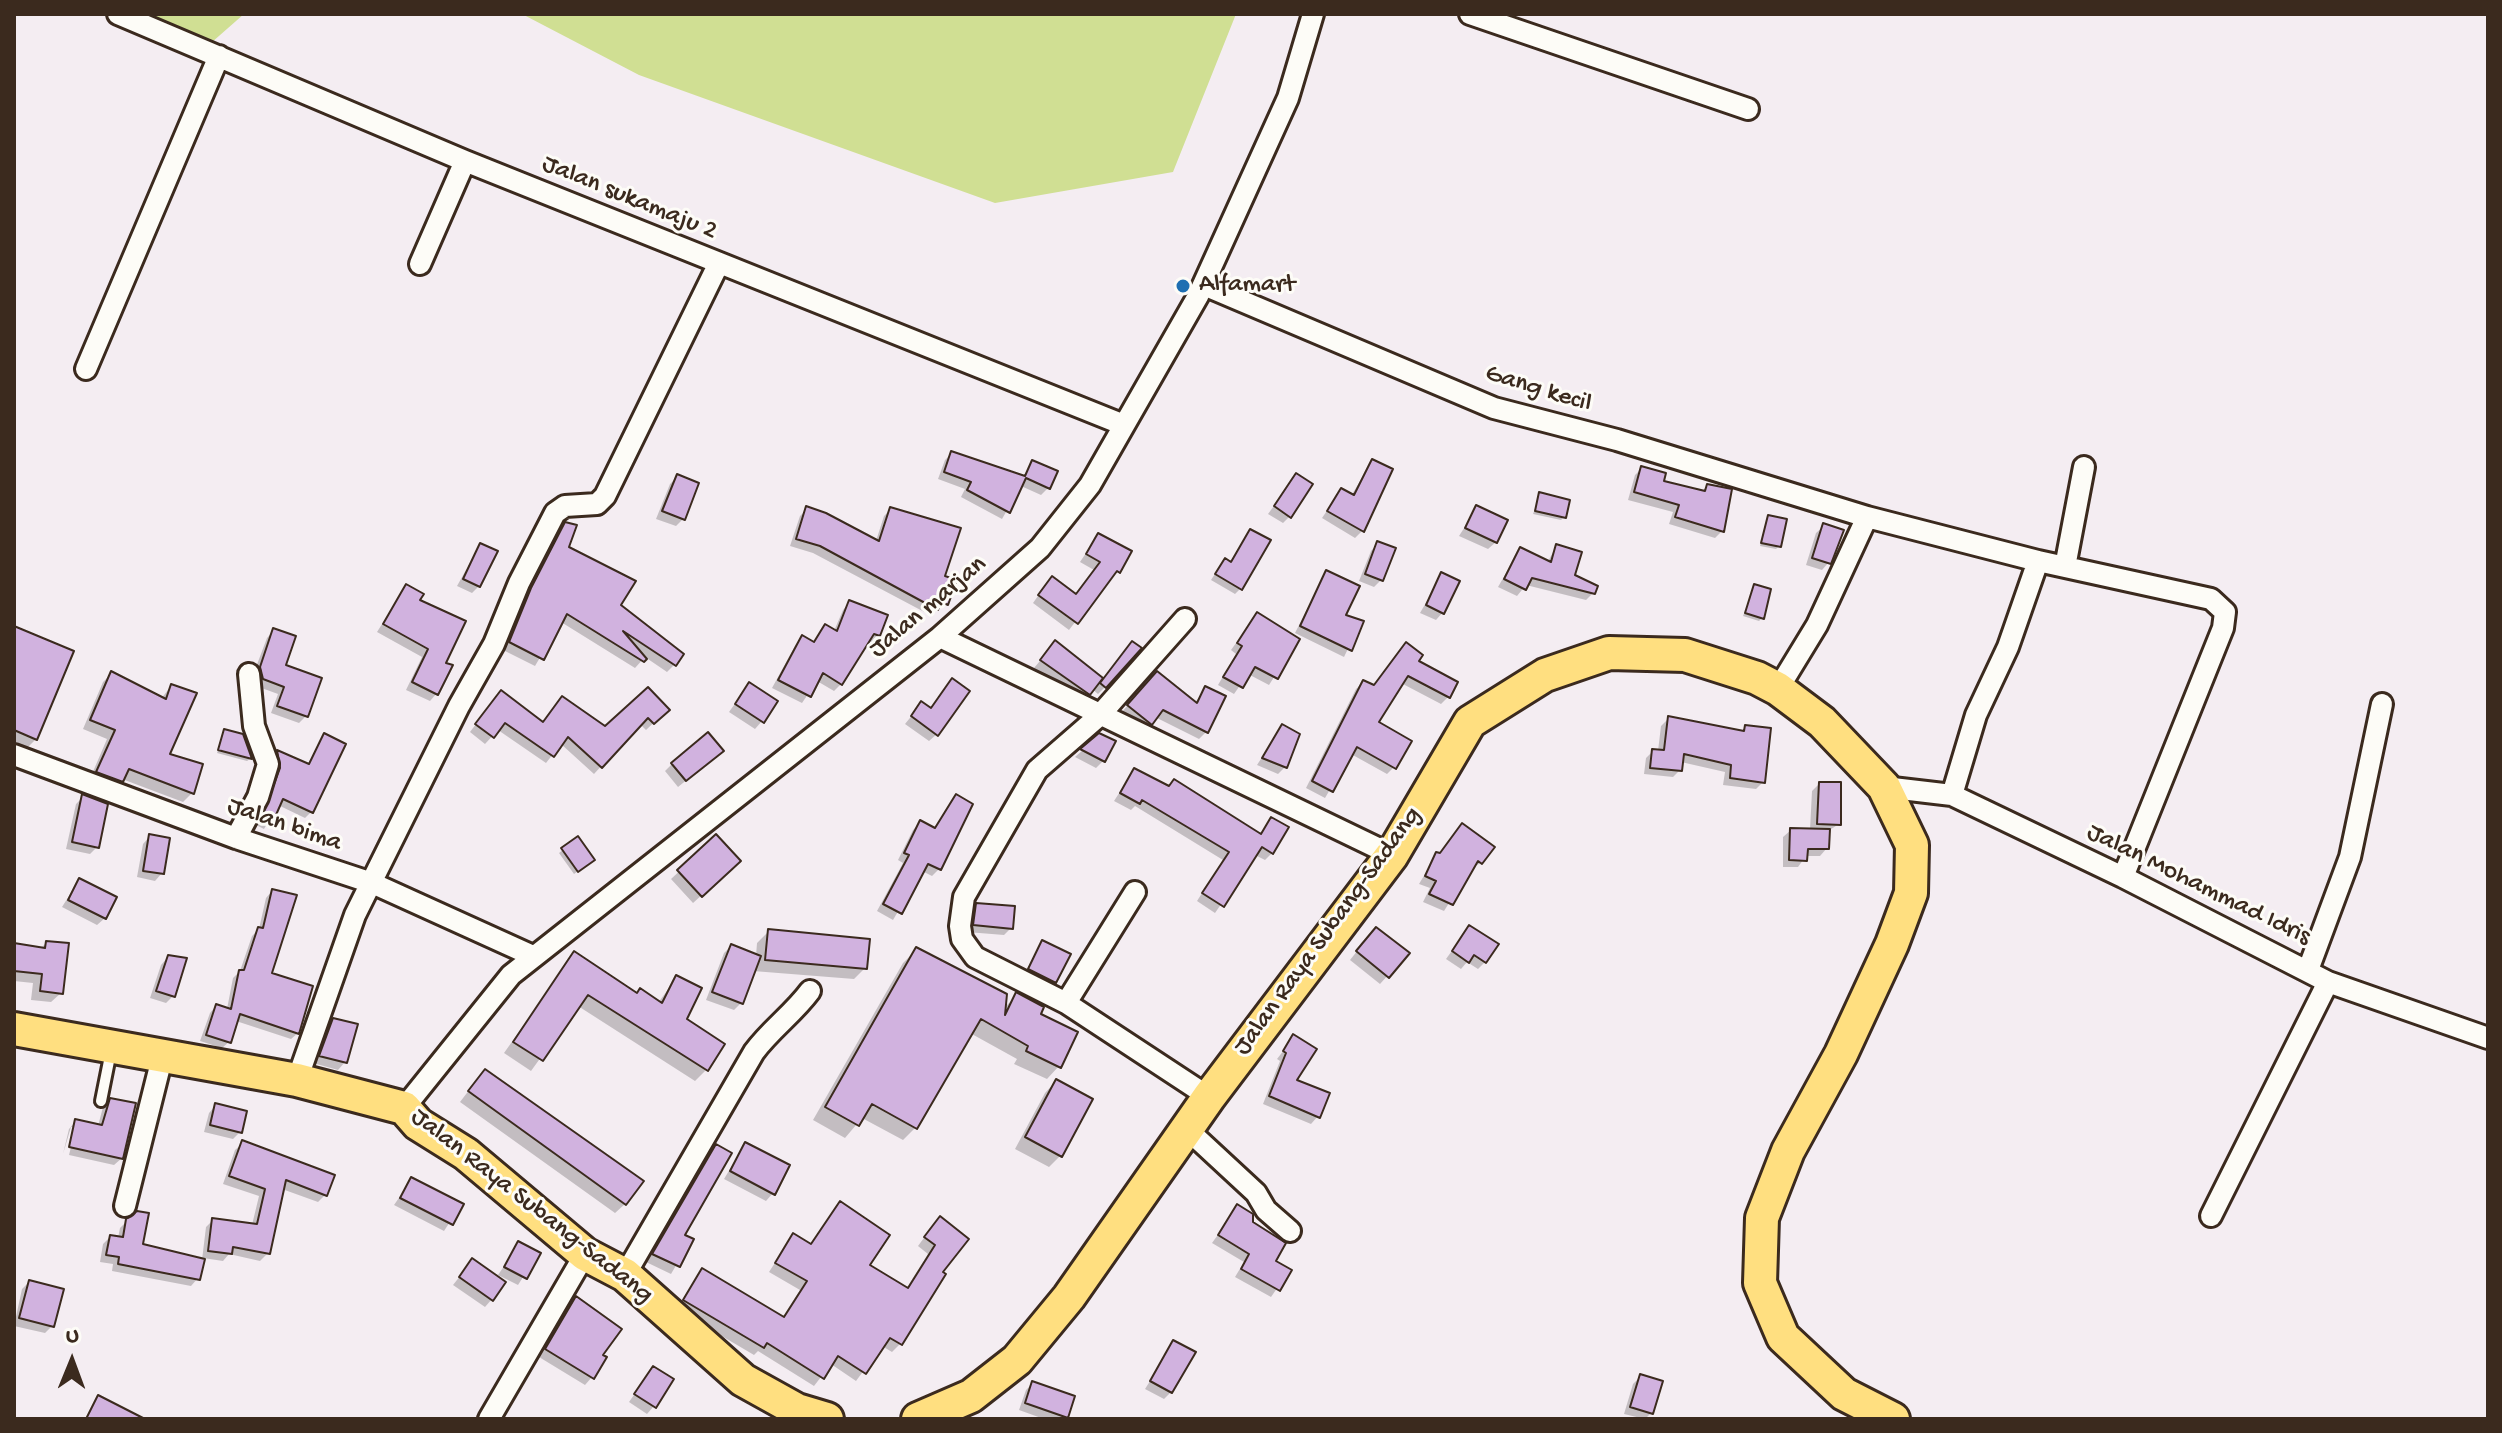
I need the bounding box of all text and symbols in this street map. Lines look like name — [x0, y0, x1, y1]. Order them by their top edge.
street label: Jalan sukamaju 2 — [537, 150, 721, 248]
place label: Alfamart — [1199, 270, 1295, 302]
marker: Alfamart — [1174, 277, 1192, 295]
street label: Gang kecil — [1481, 359, 1595, 421]
street label: Jalan marjan — [864, 550, 994, 666]
street label: Jalan bima — [223, 792, 345, 860]
street label: Jalan Raya Subang-Sadang — [1228, 802, 1430, 1062]
street label: Jalan Mohammad Idris — [2081, 818, 2315, 954]
street label: Jalan Raya Subang-Sadang — [403, 1103, 659, 1311]
north arrow — [32, 1321, 112, 1401]
text: U — [66, 1324, 79, 1350]

